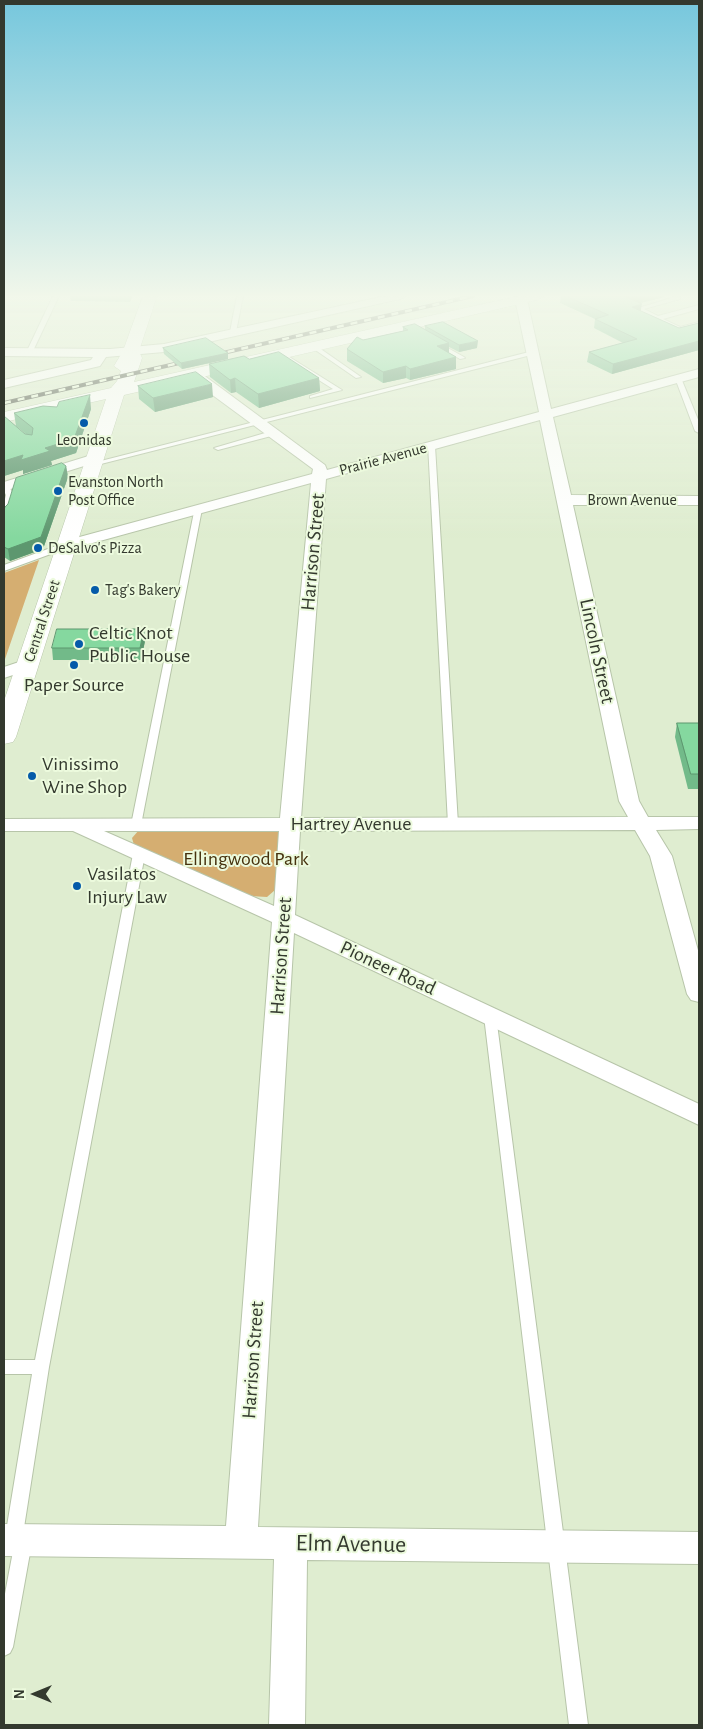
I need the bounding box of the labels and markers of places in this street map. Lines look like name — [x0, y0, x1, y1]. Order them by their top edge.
marker: Leonidas — [78, 417, 90, 429]
place label: Leonidas — [56, 430, 112, 450]
place label: Evanston North Post Office — [68, 472, 164, 510]
marker: Evanston North Post Office — [52, 485, 64, 497]
place label: DeSalvo's Pizza — [48, 538, 142, 558]
marker: DeSalvo's Pizza — [32, 542, 44, 554]
place label: Tag's Bakery — [105, 580, 181, 600]
marker: Tag's Bakery — [89, 584, 101, 596]
place label: Celtic Knot Public House — [89, 621, 190, 668]
marker: Celtic Knot Public House — [73, 638, 85, 650]
marker: Paper Source — [68, 659, 80, 671]
place label: Paper Source — [24, 673, 124, 697]
place label: Vinissimo Wine Shop — [42, 752, 127, 799]
marker: Vinissimo Wine Shop — [26, 770, 38, 782]
place label: Vasilatos Injury Law — [87, 862, 167, 909]
marker: Vasilatos Injury Law — [71, 880, 83, 892]

